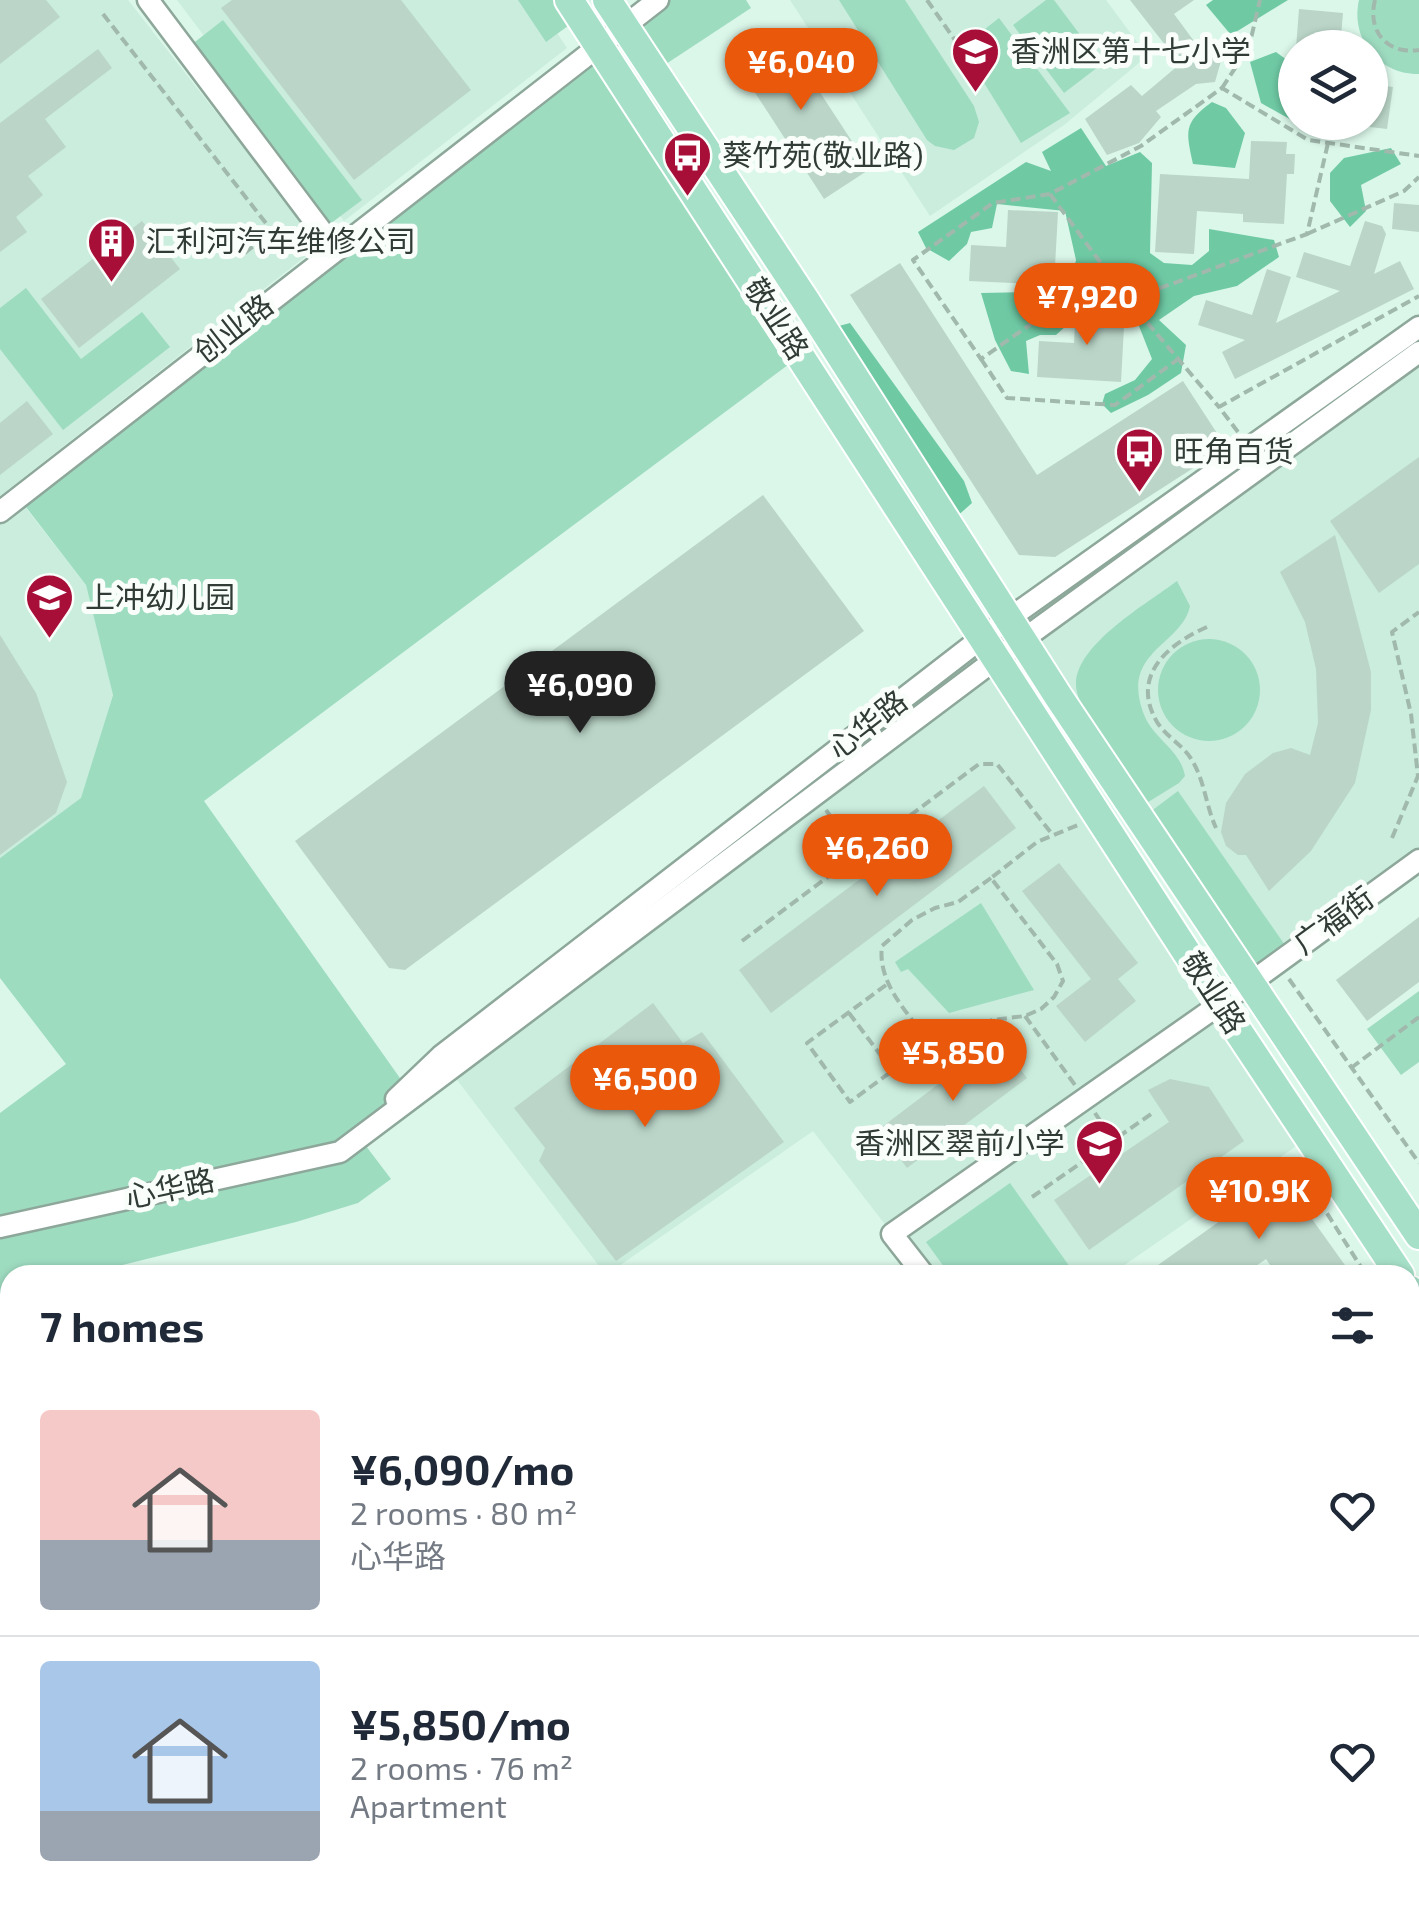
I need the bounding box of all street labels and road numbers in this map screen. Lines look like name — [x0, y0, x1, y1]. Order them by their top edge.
street label: 敬业路 — [738, 270, 817, 365]
street label: 创业路 — [186, 286, 279, 369]
street label: 心华路 — [820, 682, 913, 765]
street label: 广福街 — [1286, 878, 1380, 960]
street label: 敬业路 — [1175, 944, 1254, 1039]
street label: 心华路 — [122, 1160, 217, 1214]

